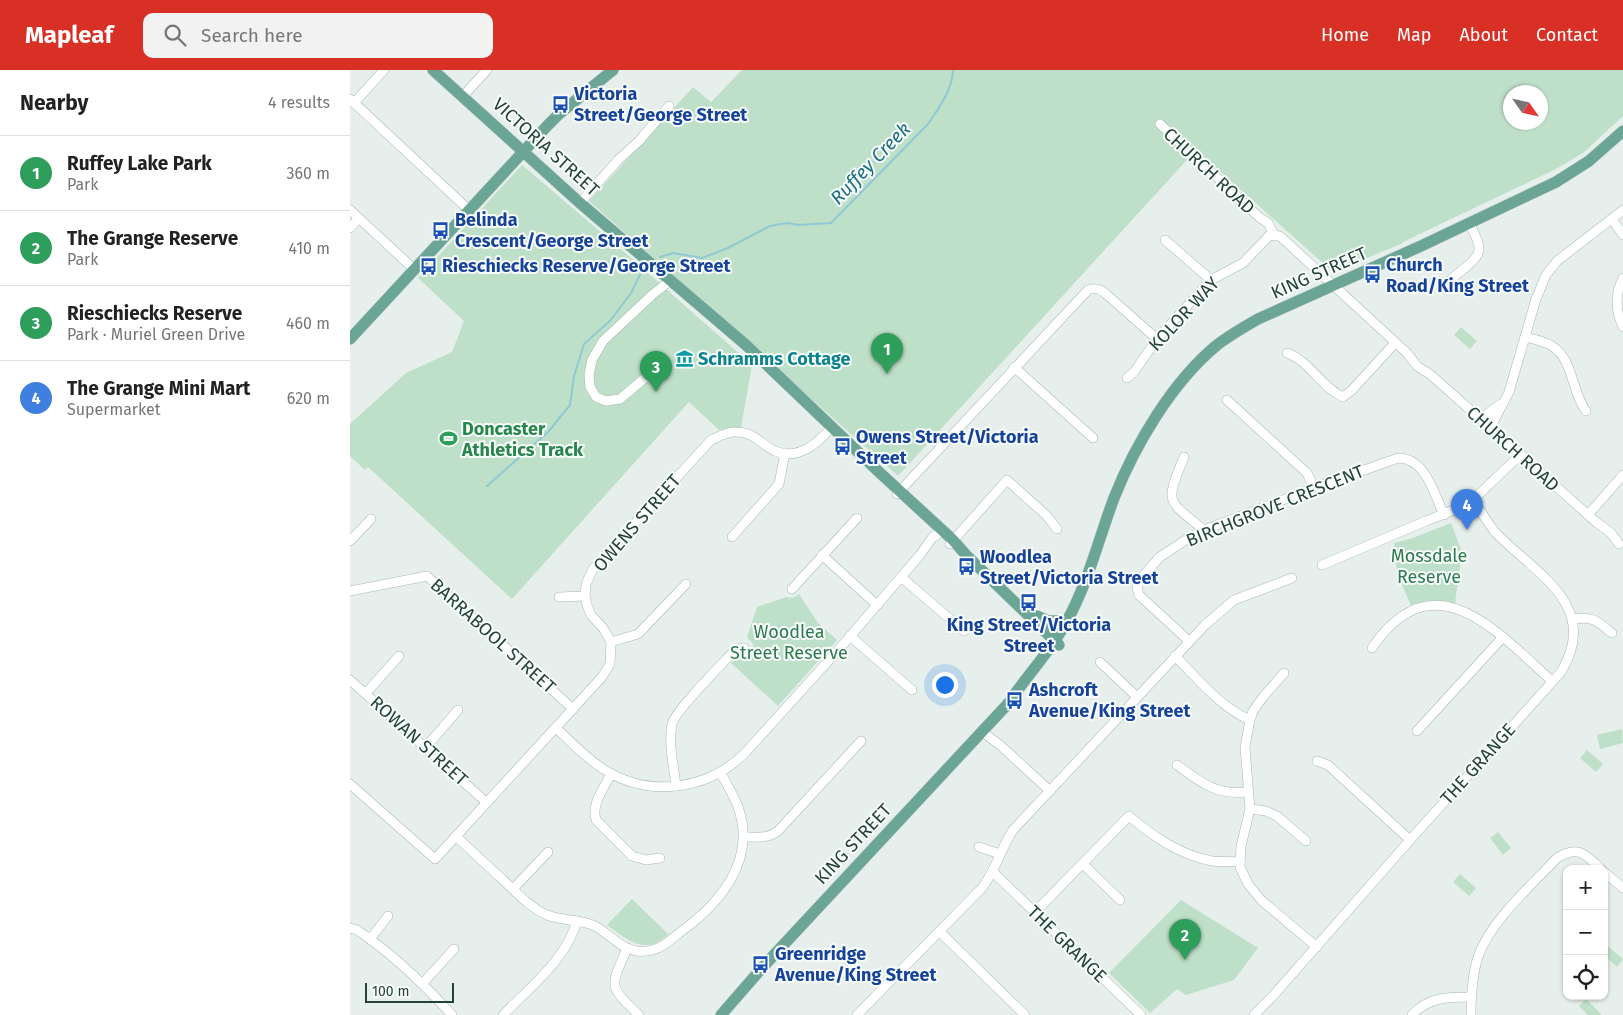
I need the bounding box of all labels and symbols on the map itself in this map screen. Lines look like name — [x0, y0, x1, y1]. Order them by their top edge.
place label: Victoria Street/George Street — [573, 83, 748, 126]
north arrow — [1503, 85, 1548, 130]
street label: VICTORIA STREET — [488, 93, 604, 201]
bus stop icon: Victoria Street/George Street — [550, 94, 570, 114]
water label: Ruffey Creek — [825, 117, 915, 209]
street label: CHURCH ROAD — [1159, 123, 1259, 219]
place label: Belinda Crescent/George Street — [455, 209, 650, 252]
bus stop icon: Belinda Crescent/George Street — [431, 220, 451, 240]
street label: KING STREET — [1268, 242, 1371, 304]
place label: Church Road/King Street — [1386, 254, 1530, 297]
place label: Rieschiecks Reserve/George Street — [442, 255, 731, 277]
bus stop icon: Rieschiecks Reserve/George Street — [418, 256, 438, 276]
bus stop icon: Church Road/King Street — [1362, 265, 1382, 285]
street label: KOLOR WAY — [1144, 272, 1224, 356]
pin: 1 — [871, 333, 903, 374]
place label: Schramms Cottage — [698, 348, 851, 370]
museum icon: Schramms Cottage — [674, 349, 694, 369]
pin: 3 — [640, 351, 672, 392]
street label: CHURCH ROAD — [1462, 402, 1564, 496]
place label: Doncaster Athletics Track — [461, 418, 584, 461]
place label: Owens Street/Victoria Street — [856, 426, 1039, 469]
sports icon: Doncaster Athletics Track — [438, 429, 458, 449]
bus stop icon: Owens Street/Victoria Street — [832, 437, 852, 457]
street label: BIRCHGROVE CRESCENT — [1183, 460, 1368, 552]
street label: OWENS STREET — [589, 469, 686, 576]
pin: 4 — [1451, 489, 1483, 530]
park label: Mossdale Reserve — [1391, 545, 1467, 588]
place label: Woodlea Street/Victoria Street — [980, 546, 1159, 589]
bus stop icon: Woodlea Street/Victoria Street — [956, 557, 976, 577]
street label: BARRABOOL STREET — [426, 574, 561, 699]
bus stop icon: King Street/Victoria Street — [1019, 592, 1039, 612]
place label: King Street/Victoria Street — [947, 614, 1111, 657]
park label: Woodlea Street Reserve — [730, 621, 848, 664]
your location — [932, 672, 958, 698]
place label: Ashcroft Avenue/King Street — [1028, 679, 1191, 722]
bus stop icon: Ashcroft Avenue/King Street — [1005, 690, 1025, 710]
street label: ROWAN STREET — [366, 691, 473, 791]
street label: THE GRANGE — [1436, 719, 1520, 809]
street label: KING STREET — [810, 799, 896, 889]
street label: THE GRANGE — [1023, 901, 1111, 987]
pin: 2 — [1169, 919, 1201, 960]
place label: Greenridge Avenue/King Street — [774, 943, 937, 986]
bus stop icon: Greenridge Avenue/King Street — [751, 954, 771, 974]
scale bar — [365, 980, 454, 1003]

